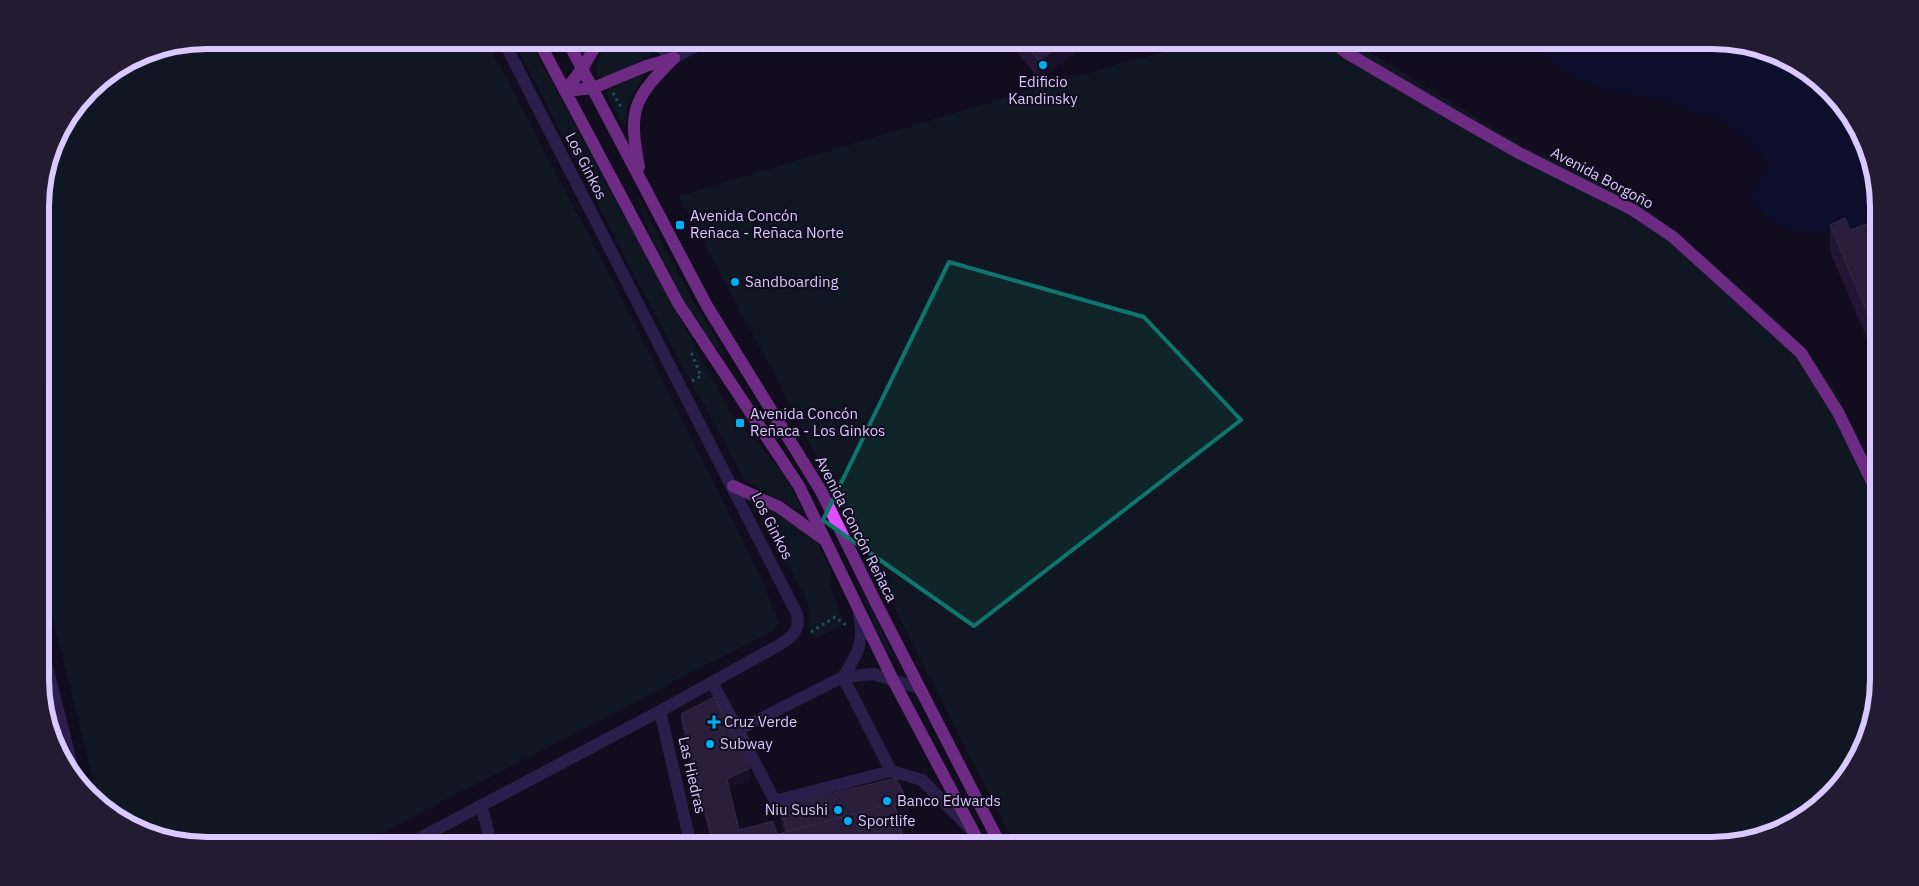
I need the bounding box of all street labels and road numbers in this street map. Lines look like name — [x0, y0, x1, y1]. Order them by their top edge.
street label: Los Ginkos — [561, 129, 611, 202]
street label: Avenida Borgoño — [1548, 142, 1657, 213]
street label: Avenida Concón Reñaca — [811, 453, 901, 605]
street label: Los Ginkos — [747, 489, 797, 562]
street label: Las Hiedras — [674, 735, 711, 815]

